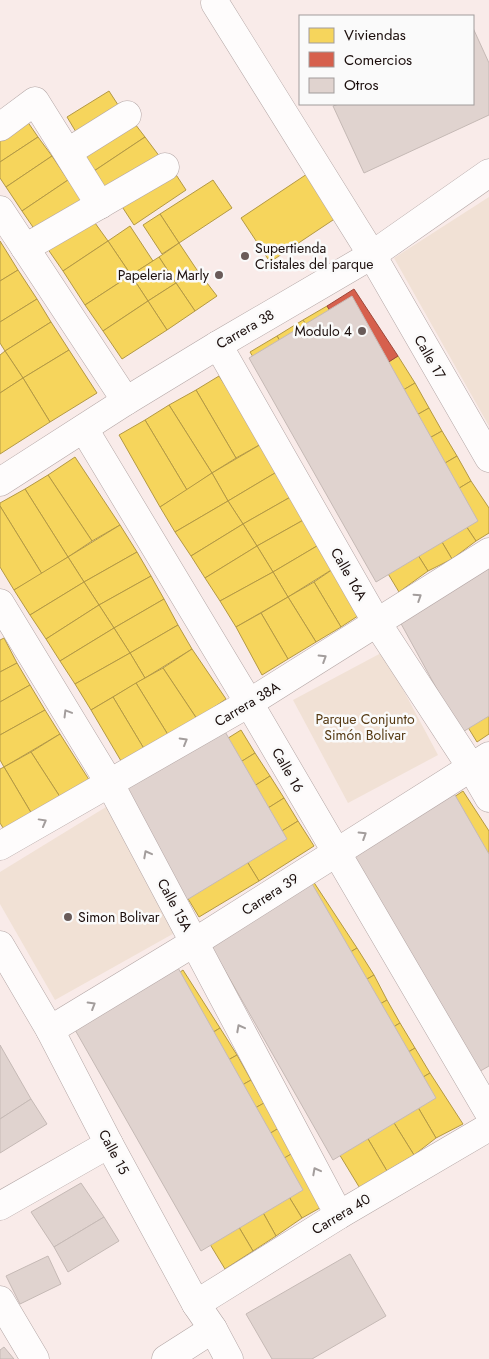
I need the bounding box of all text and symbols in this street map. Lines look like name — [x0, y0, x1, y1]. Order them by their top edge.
legend — [299, 15, 474, 105]
text: Viviendas — [344, 24, 406, 46]
text: Comercios — [344, 49, 412, 71]
text: Otros — [344, 74, 379, 96]
place label: Supertienda Cristales del parque — [255, 238, 374, 274]
marker: Supertienda Cristales del parque — [239, 250, 251, 262]
place label: Papeleria Marly — [118, 265, 210, 285]
marker: Papeleria Marly — [213, 269, 225, 281]
street label: Carrera 38 — [212, 304, 278, 354]
place label: Modulo 4 — [294, 321, 352, 341]
marker: Modulo 4 — [356, 325, 368, 337]
street label: Calle 17 — [409, 331, 451, 383]
street label: Calle 16A — [326, 544, 372, 605]
one-way arrow — [413, 594, 422, 603]
one-way arrow — [317, 654, 326, 664]
street label: Carrera 38A — [211, 676, 284, 731]
one-way arrow — [63, 709, 73, 718]
park label: Parque Conjunto Simón Bolivar — [315, 709, 415, 745]
one-way arrow — [178, 738, 187, 748]
street label: Calle 16 — [267, 744, 309, 796]
one-way arrow — [37, 819, 46, 829]
one-way arrow — [358, 831, 367, 841]
one-way arrow — [144, 850, 154, 859]
street label: Carrera 39 — [238, 868, 302, 920]
street label: Calle 15A — [153, 875, 198, 936]
place label: Simon Bolivar — [78, 907, 160, 927]
marker: Simon Bolivar — [62, 911, 74, 923]
one-way arrow — [87, 1002, 96, 1011]
one-way arrow — [237, 1024, 247, 1033]
street label: Calle 15 — [94, 1126, 134, 1178]
one-way arrow — [313, 1168, 323, 1177]
street label: Carrera 40 — [308, 1189, 374, 1239]

